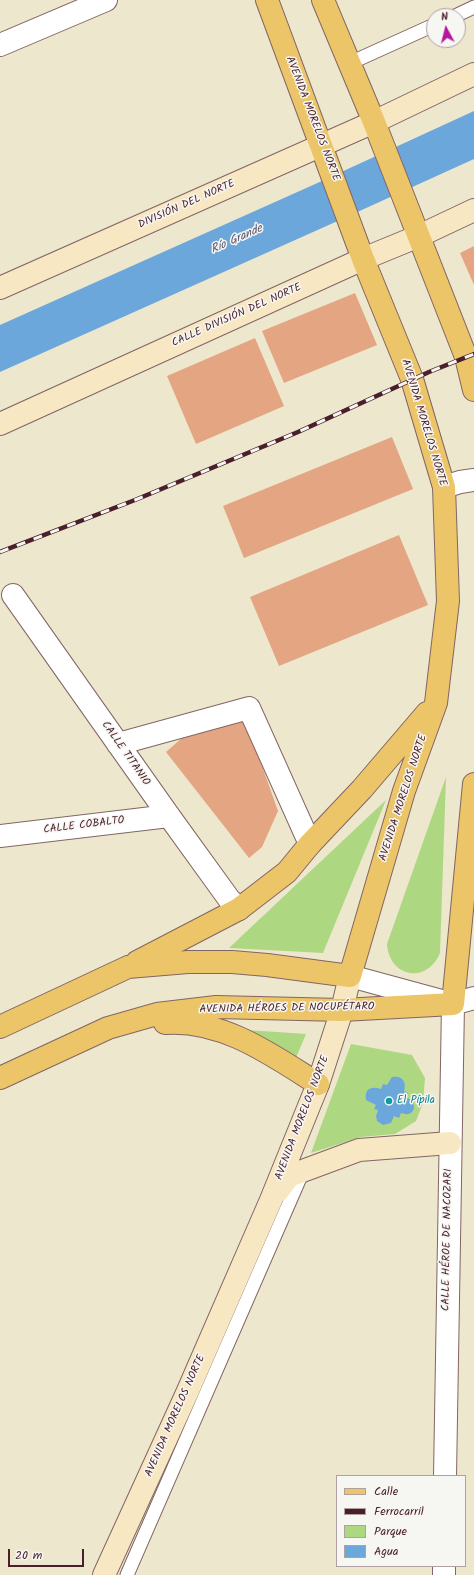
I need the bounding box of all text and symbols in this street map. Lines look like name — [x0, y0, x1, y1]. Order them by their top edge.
north arrow — [426, 8, 466, 48]
text: N — [440, 8, 449, 26]
street label: AVENIDA MORELOS NORTE — [282, 55, 342, 183]
street label: DIVISIÓN DEL NORTE — [137, 178, 237, 232]
water label: Río Grande — [209, 222, 265, 258]
street label: CALLE DIVISIÓN DEL NORTE — [170, 281, 304, 351]
street label: AVENIDA MORELOS NORTE — [397, 358, 449, 488]
street label: CALLE TITANIO — [98, 719, 152, 789]
street label: AVENIDA MORELOS NORTE — [377, 733, 431, 863]
street label: CALLE COBALTO — [43, 814, 125, 838]
street label: AVENIDA HÉROES DE NOCUPÉTARO — [199, 1001, 375, 1017]
street label: AVENIDA MORELOS NORTE — [273, 1054, 333, 1182]
place label: El Pípila — [397, 1094, 435, 1108]
marker: El Pípila — [384, 1096, 394, 1106]
street label: CALLE HÉROE DE NACOZARI — [440, 1169, 456, 1311]
street label: AVENIDA MORELOS NORTE — [143, 1353, 209, 1479]
legend — [336, 1475, 466, 1567]
text: Calle — [374, 1482, 398, 1501]
text: Ferrocarril — [374, 1502, 424, 1521]
text: Parque — [374, 1522, 407, 1541]
scale bar — [10, 1541, 86, 1567]
text: Agua — [374, 1542, 398, 1561]
text: 20 m — [15, 1546, 42, 1565]

